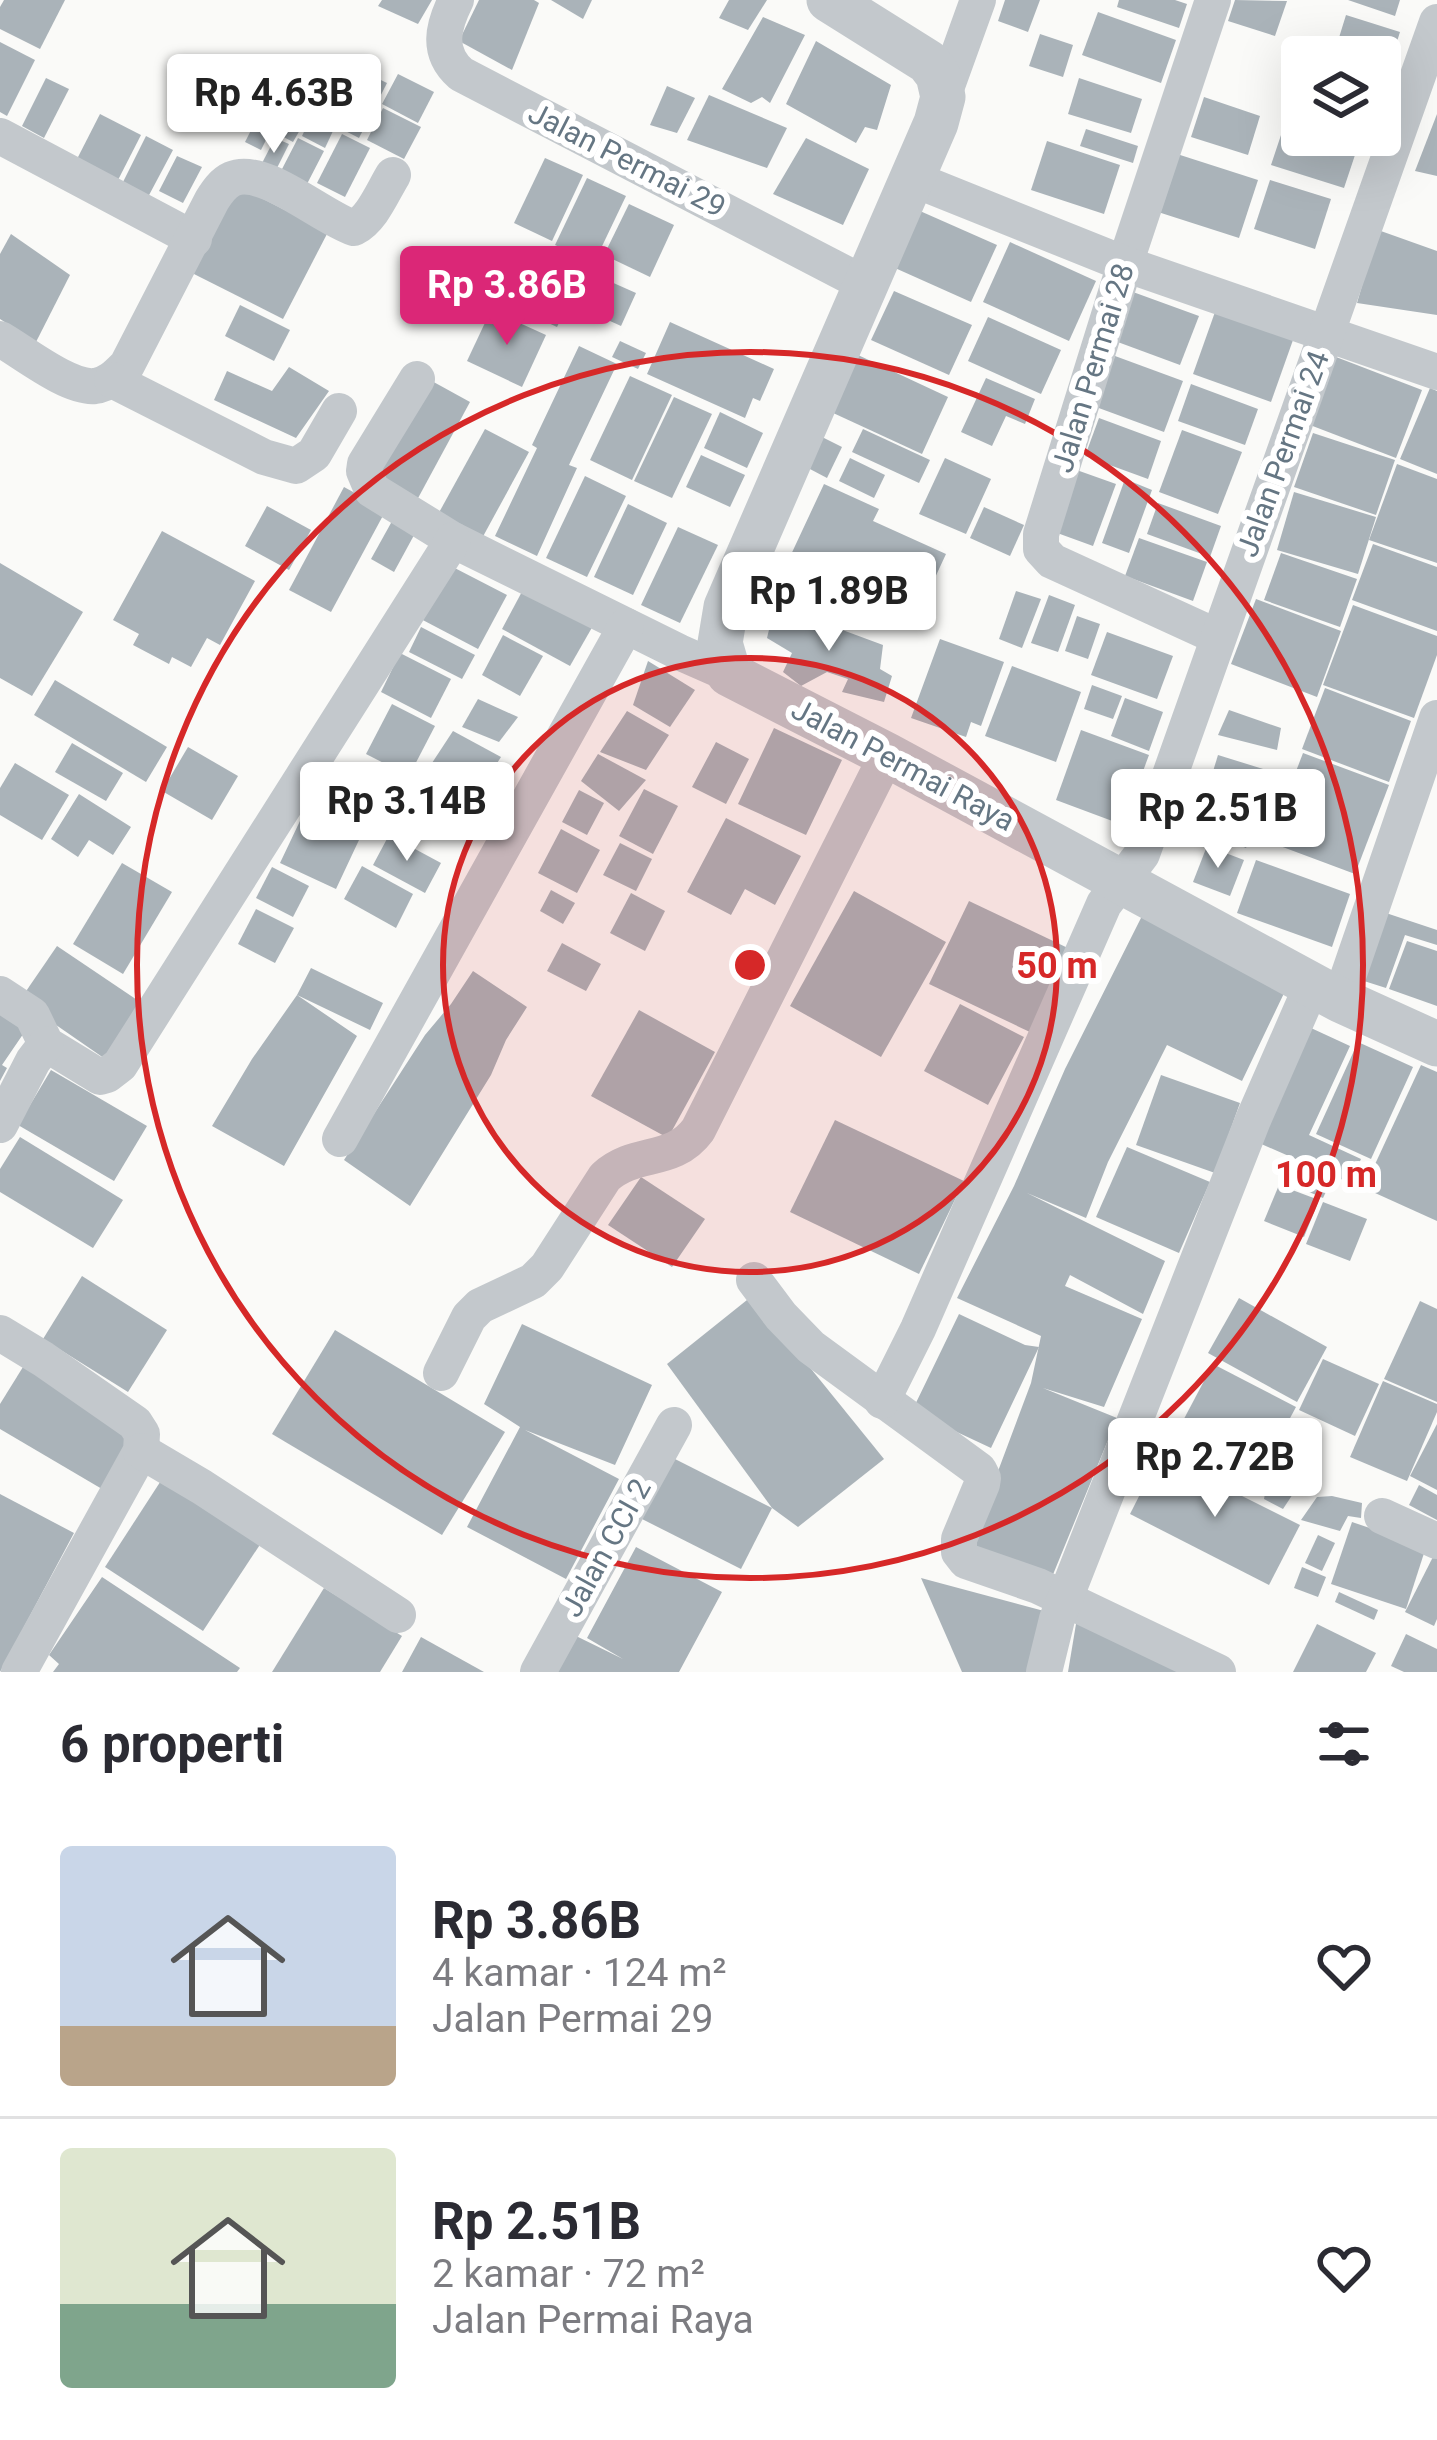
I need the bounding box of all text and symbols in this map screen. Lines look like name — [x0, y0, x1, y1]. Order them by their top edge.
map controls — [1281, 36, 1401, 156]
button: layers — [1281, 36, 1401, 156]
pin: Rp 4.63B — [150, 54, 398, 156]
text: Rp 4.63B — [194, 70, 354, 116]
street label: Jalan Permai 29 — [523, 95, 732, 224]
pin: Rp 3.86B — [383, 246, 631, 348]
street label: Jalan Permai 28 — [1044, 259, 1141, 476]
text: Rp 3.86B — [427, 262, 587, 308]
street label: Jalan Permai 24 — [1229, 346, 1336, 561]
pin: Rp 1.89B — [705, 552, 953, 654]
text: Rp 1.89B — [749, 568, 909, 614]
street label: Jalan Permai Raya — [786, 691, 1021, 838]
pin: Rp 3.14B — [283, 762, 531, 864]
pin: Rp 2.51B — [1094, 769, 1342, 871]
text: Rp 3.14B — [327, 778, 487, 824]
text: Rp 2.51B — [1138, 785, 1298, 831]
centre of rings — [729, 944, 771, 986]
text: 50 m — [1016, 945, 1098, 987]
text: 100 m — [1275, 1154, 1377, 1196]
pin: Rp 2.72B — [1091, 1418, 1339, 1520]
text: Rp 2.72B — [1135, 1434, 1295, 1480]
street label: Jalan CCI 2 — [553, 1473, 658, 1623]
icon: filters — [1311, 1711, 1377, 1777]
text: 6 properti — [60, 1715, 284, 1774]
text: Rp 3.86B — [432, 1891, 641, 1950]
icon: home — [156, 1894, 300, 2038]
icon: heart — [1311, 1933, 1377, 1999]
text: 4 kamar · 124 m² — [432, 1950, 727, 1996]
text: Jalan Permai 29 — [432, 1996, 713, 2042]
text: Rp 2.51B — [432, 2192, 641, 2251]
icon: home — [156, 2196, 300, 2340]
icon: heart — [1311, 2235, 1377, 2301]
text: 2 kamar · 72 m² — [432, 2251, 705, 2297]
text: Jalan Permai Raya — [432, 2297, 754, 2343]

